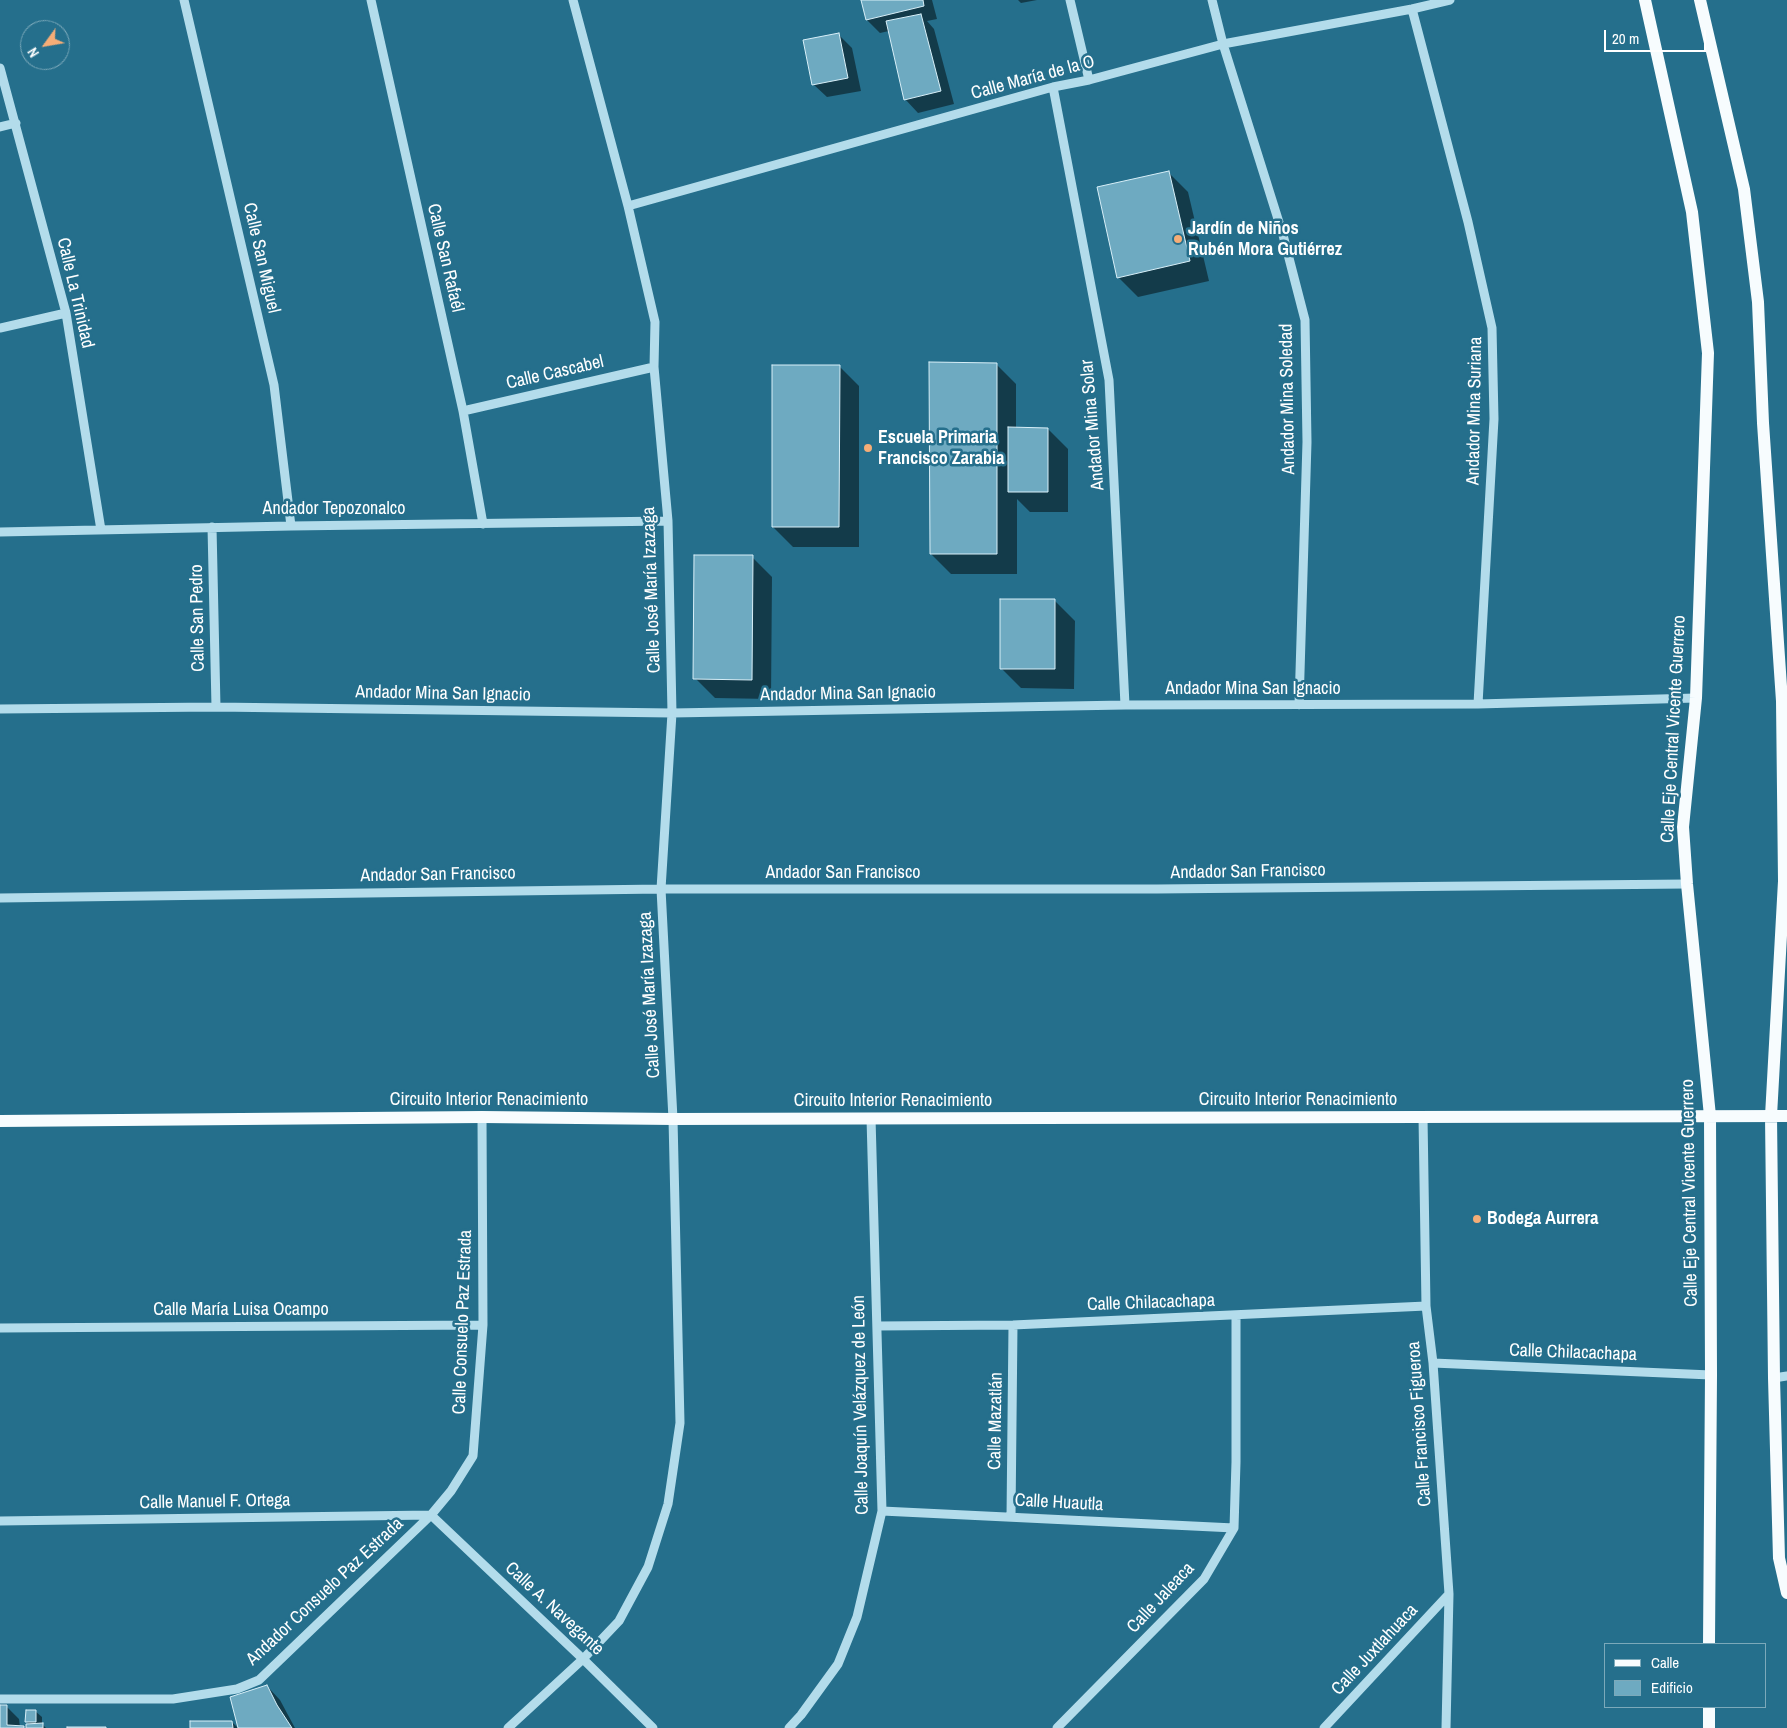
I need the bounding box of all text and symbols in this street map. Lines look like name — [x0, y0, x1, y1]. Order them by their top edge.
north arrow — [20, 20, 70, 70]
scale bar — [1607, 20, 1710, 52]
text: 20 m — [1612, 28, 1639, 49]
text: N — [23, 44, 43, 61]
street label: Calle María de la O — [969, 51, 1097, 105]
street label: Calle San Miguel — [238, 201, 284, 315]
street label: Calle San Rafaél — [422, 202, 468, 314]
place label: Jardín de Niños Rubén Mora Gutiérrez — [1188, 218, 1342, 260]
marker: Jardín de Niños Rubén Mora Gutiérrez — [1172, 233, 1184, 245]
street label: Calle La Trinidad — [52, 236, 98, 350]
street label: Andador Mina Soledad — [1276, 323, 1300, 475]
street label: Andador Mina Suriana — [1463, 337, 1487, 485]
street label: Calle Cascabel — [504, 351, 606, 395]
street label: Andador Mina Solar — [1077, 359, 1109, 491]
place label: Escuela Primaria Francisco Zarabia — [878, 427, 1004, 469]
marker: Escuela Primaria Francisco Zarabia — [862, 442, 874, 454]
street label: Andador Tepozonalco — [263, 498, 405, 520]
street label: Calle José María Izazaga — [638, 506, 666, 674]
street label: Calle San Pedro — [186, 564, 210, 672]
street label: Calle Eje Central Vicente Guerrero — [1657, 615, 1691, 843]
street label: Andador Mina San Ignacio — [1165, 678, 1341, 700]
street label: Andador Mina San Ignacio — [355, 682, 531, 706]
street label: Andador Mina San Ignacio — [760, 682, 936, 706]
street label: Andador San Francisco — [1170, 860, 1326, 884]
street label: Andador San Francisco — [765, 862, 921, 884]
street label: Andador San Francisco — [360, 863, 516, 887]
street label: Calle José María Izazaga — [635, 911, 665, 1079]
street label: Calle Eje Central Vicente Guerrero — [1677, 1079, 1703, 1307]
street label: Circuito Interior Renacimiento — [390, 1089, 588, 1111]
street label: Circuito Interior Renacimiento — [1199, 1089, 1397, 1111]
street label: Circuito Interior Renacimiento — [794, 1090, 992, 1112]
place label: Bodega Aurrera — [1487, 1208, 1599, 1230]
marker: Bodega Aurrera — [1471, 1213, 1483, 1225]
street label: Calle Consuelo Paz Estrada — [449, 1229, 477, 1415]
street label: Calle Chilacachapa — [1087, 1290, 1215, 1316]
street label: Calle Joaquín Velázquez de León — [848, 1295, 874, 1515]
street label: Calle María Luisa Ocampo — [153, 1299, 329, 1321]
street label: Calle Chilacachapa — [1509, 1340, 1637, 1366]
street label: Calle Francisco Figueroa — [1403, 1341, 1437, 1507]
street label: Calle Mazatlán — [984, 1372, 1008, 1470]
street label: Calle Manuel F. Ortega — [139, 1490, 291, 1514]
street label: Calle Huautla — [1014, 1490, 1104, 1516]
street label: Andador Consuelo Paz Estrada — [242, 1514, 408, 1670]
street label: Calle A. Navegante — [500, 1558, 608, 1660]
street label: Calle Jaleaca — [1123, 1558, 1199, 1638]
street label: Calle Juxtlahuaca — [1327, 1600, 1423, 1700]
legend — [1604, 1643, 1767, 1708]
text: Calle — [1651, 1652, 1679, 1673]
text: Edificio — [1651, 1677, 1693, 1698]

